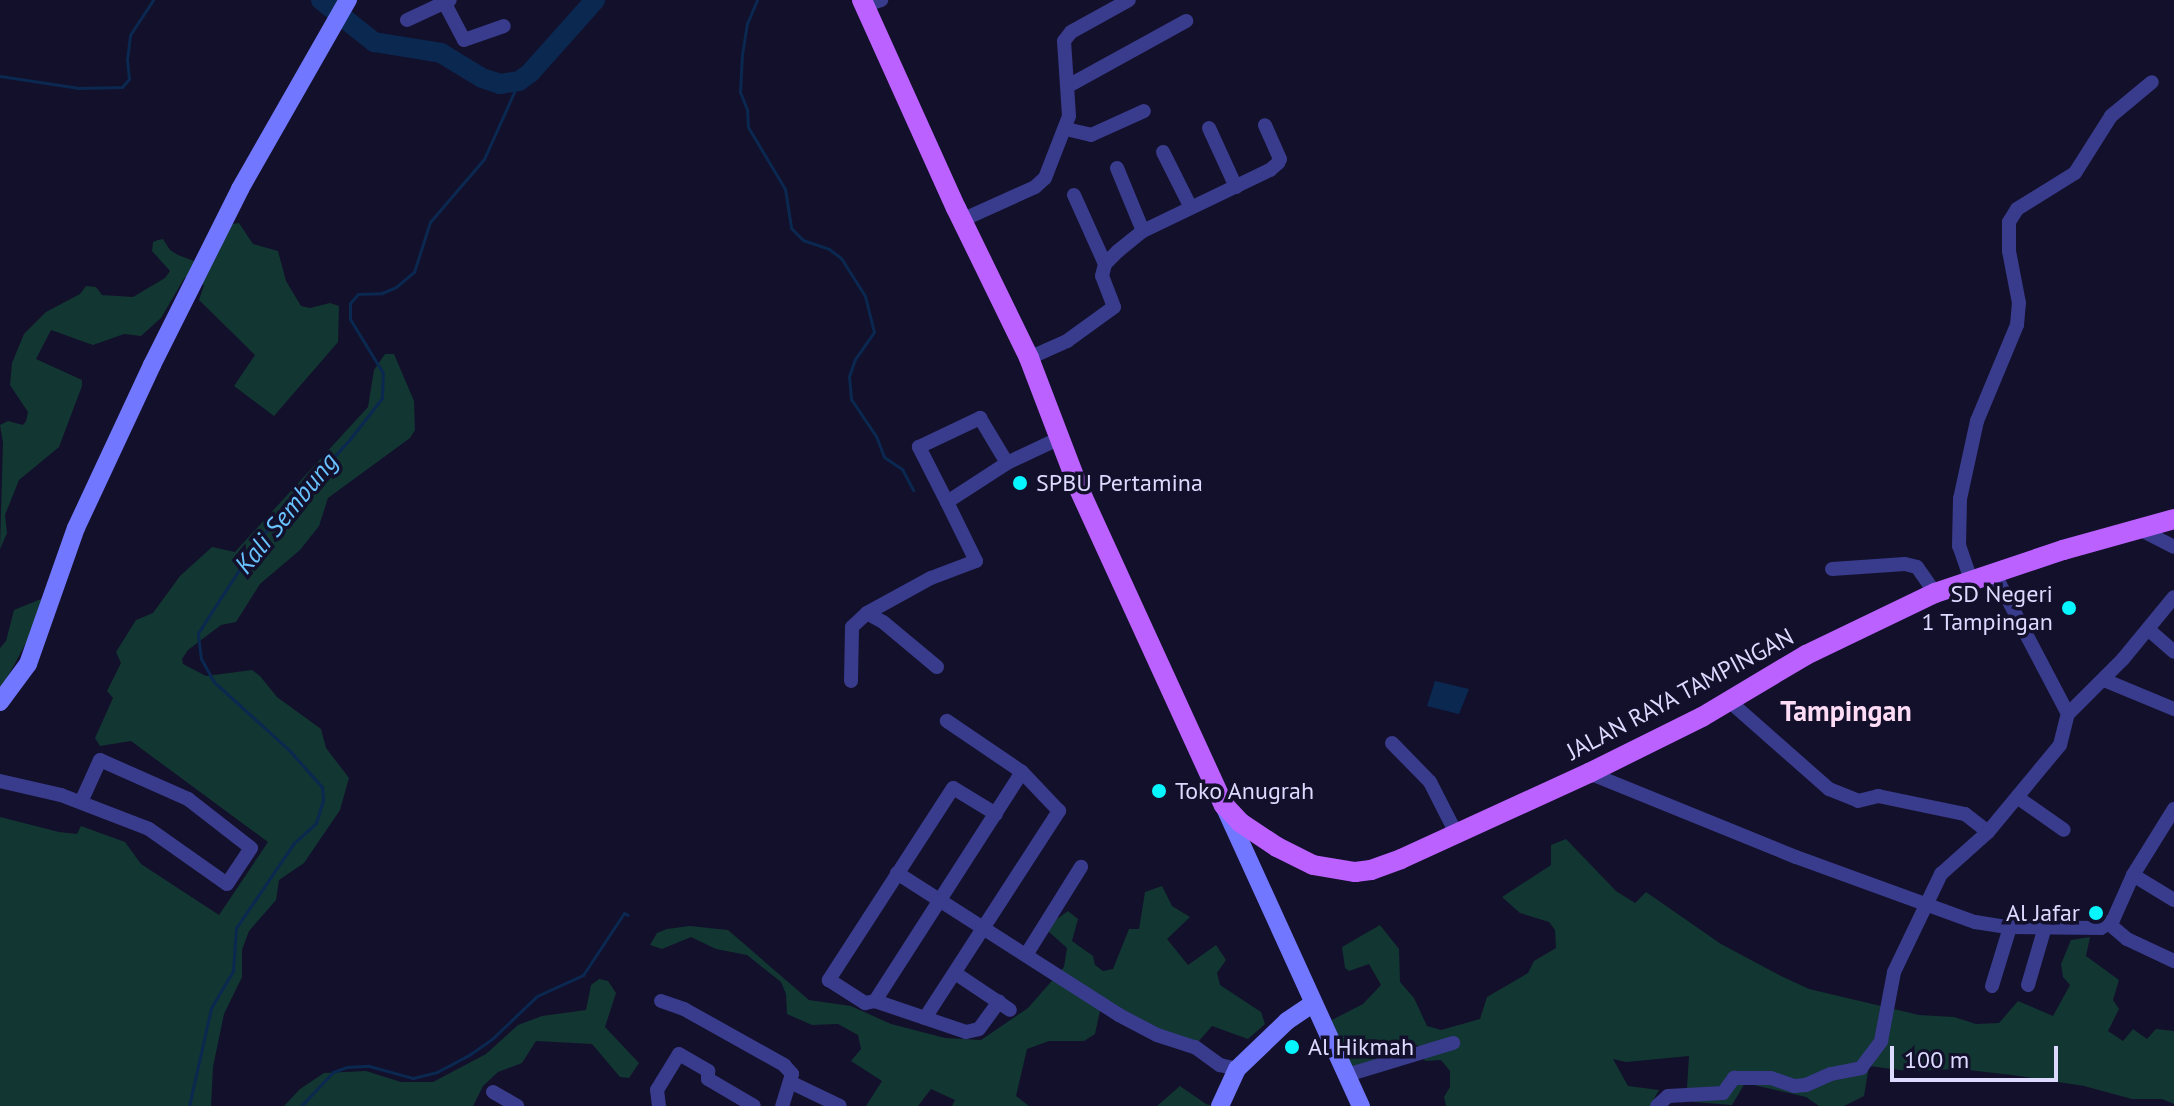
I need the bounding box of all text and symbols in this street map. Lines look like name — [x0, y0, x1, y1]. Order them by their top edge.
water label: Kali Sembung — [228, 446, 344, 580]
place label: SPBU Pertamina — [1036, 469, 1203, 497]
marker: SPBU Pertamina — [1011, 474, 1029, 492]
place label: SD Negeri 1 Tampingan — [1921, 580, 2053, 636]
marker: SD Negeri 1 Tampingan — [2060, 599, 2078, 617]
street label: JALAN RAYA TAMPINGAN — [1561, 622, 1799, 766]
district label: Tampingan — [1780, 694, 1912, 728]
place label: Toko Anugrah — [1175, 777, 1315, 805]
marker: Toko Anugrah — [1150, 782, 1168, 800]
place label: Al Jafar — [2006, 899, 2080, 927]
marker: Al Jafar — [2087, 904, 2105, 922]
scale bar — [1894, 1030, 2062, 1080]
place label: Al Hikmah — [1308, 1033, 1414, 1061]
marker: Al Hikmah — [1283, 1038, 1301, 1056]
text: 100 m — [1904, 1044, 1969, 1075]

